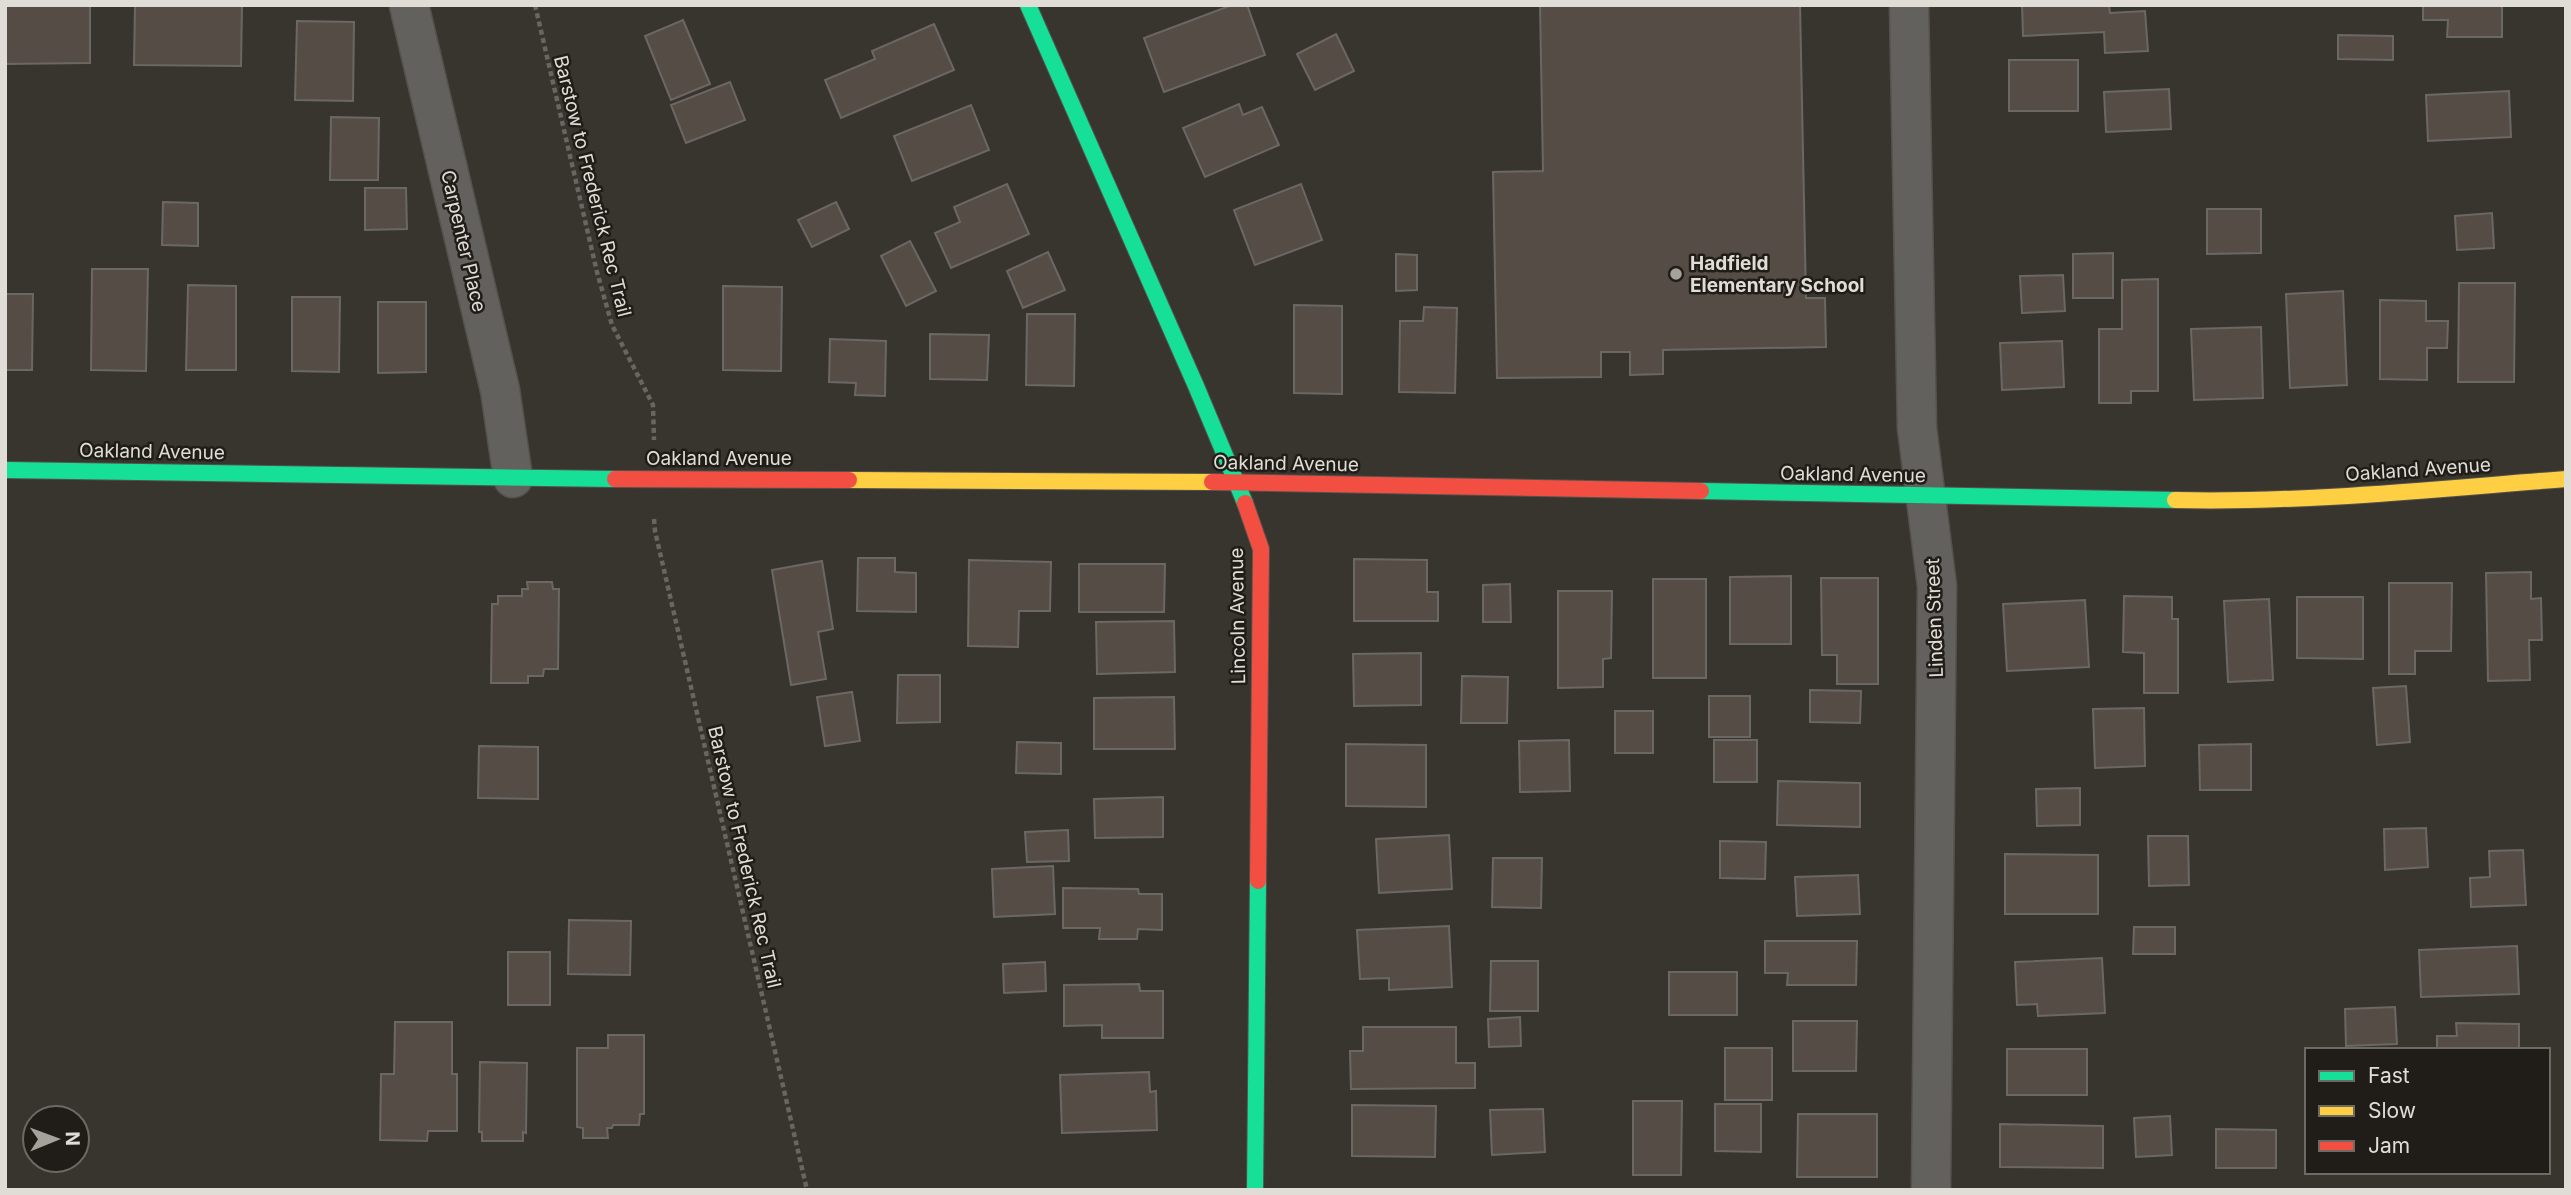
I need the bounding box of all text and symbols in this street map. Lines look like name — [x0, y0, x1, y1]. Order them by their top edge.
street label: Barstow to Frederick Rec Trail — [549, 53, 636, 319]
street label: Carpenter Place — [436, 168, 491, 314]
place label: Hadfield Elementary School — [1690, 252, 1864, 297]
marker: Hadfield Elementary School — [1668, 266, 1684, 282]
street label: Oakland Avenue — [79, 439, 225, 464]
street label: Oakland Avenue — [646, 447, 792, 470]
street label: Oakland Avenue — [1213, 451, 1359, 476]
street label: Oakland Avenue — [2344, 453, 2492, 486]
street label: Oakland Avenue — [1780, 462, 1926, 487]
street label: Lincoln Avenue — [1225, 547, 1250, 685]
street label: Linden Street — [1921, 558, 1948, 678]
street label: Barstow to Frederick Rec Trail — [703, 724, 786, 990]
legend — [2305, 1048, 2550, 1174]
text: Fast — [2368, 1063, 2410, 1088]
text: Slow — [2368, 1098, 2416, 1123]
north arrow — [21, 1104, 91, 1174]
text: N — [61, 1131, 84, 1146]
text: Jam — [2368, 1133, 2410, 1158]

